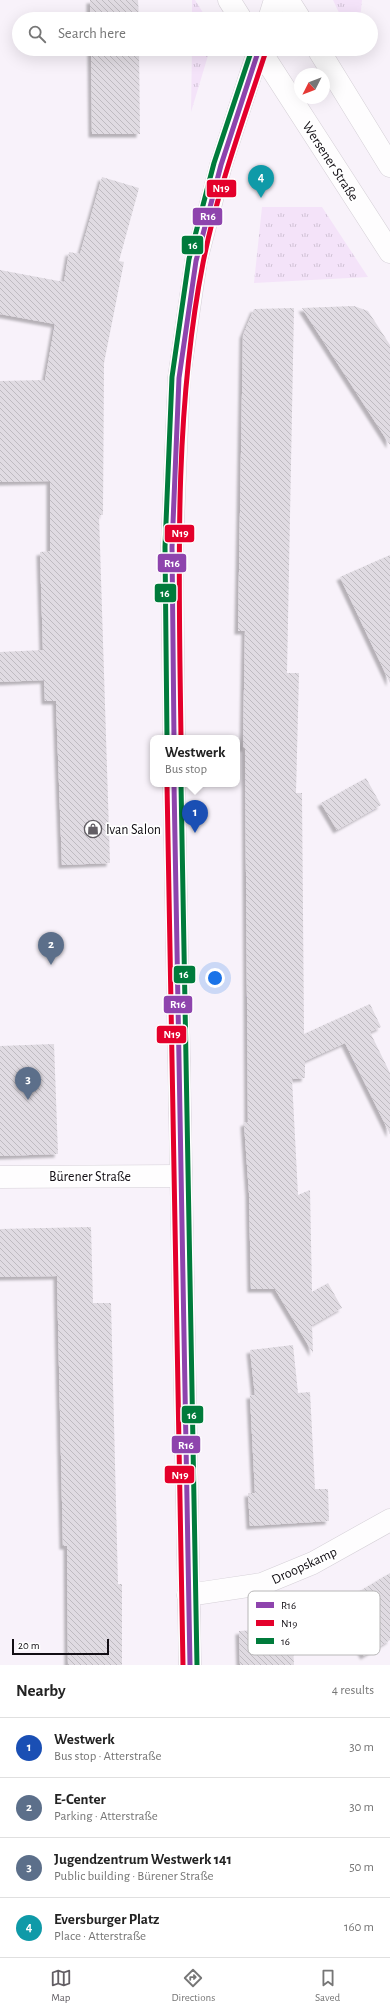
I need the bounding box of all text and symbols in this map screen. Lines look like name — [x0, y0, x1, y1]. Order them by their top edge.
search box — [12, 12, 378, 56]
icon: search — [26, 23, 48, 45]
text: Search here — [58, 26, 126, 41]
north arrow — [294, 68, 330, 104]
street label: Wersener Straße — [299, 120, 361, 204]
pin: 4 — [248, 165, 274, 198]
line badge: N19 — [206, 179, 237, 198]
text: N19 — [213, 183, 229, 194]
line badge: R16 — [192, 207, 223, 226]
text: R16 — [200, 211, 216, 222]
line badge: 16 — [181, 235, 204, 255]
text: 16 — [188, 240, 198, 251]
line badge: N19 — [164, 524, 195, 543]
text: N19 — [172, 528, 188, 539]
line badge: R16 — [157, 553, 187, 573]
text: R16 — [164, 558, 180, 569]
line badge: 16 — [154, 583, 177, 603]
text: 16 — [160, 588, 170, 599]
popup — [150, 735, 240, 787]
text: Westwerk — [165, 745, 225, 760]
text: Bus stop — [165, 763, 207, 776]
pin: 1 — [182, 800, 208, 833]
shop icon: Ivan Salon — [83, 819, 103, 839]
place label: Ivan Salon — [106, 823, 161, 837]
pin: 2 — [38, 932, 64, 965]
line badge: 16 — [173, 965, 196, 984]
your location — [205, 968, 225, 988]
text: 16 — [179, 969, 189, 980]
line badge: R16 — [163, 995, 193, 1014]
text: R16 — [170, 999, 186, 1010]
line badge: N19 — [156, 1025, 187, 1044]
text: N19 — [164, 1029, 180, 1040]
pin: 3 — [15, 1067, 41, 1100]
street label: Bürener Straße — [49, 1170, 131, 1184]
line badge: 16 — [181, 1405, 204, 1424]
text: 16 — [187, 1410, 197, 1421]
line badge: R16 — [171, 1435, 201, 1454]
text: R16 — [178, 1440, 194, 1451]
line badge: N19 — [164, 1465, 195, 1484]
text: N19 — [172, 1470, 188, 1481]
street label: Droopskamp — [270, 1545, 339, 1587]
legend — [248, 1591, 380, 1655]
text: R16 — [281, 1600, 296, 1611]
text: N19 — [281, 1618, 297, 1629]
text: 16 — [281, 1636, 290, 1647]
scale bar — [12, 1637, 109, 1656]
text: 20 m — [18, 1640, 39, 1651]
text: Nearby — [16, 1682, 66, 1699]
text: 4 results — [332, 1684, 374, 1697]
text: Westwerk — [54, 1732, 115, 1747]
text: 1 — [27, 1741, 31, 1754]
text: 30 m — [349, 1741, 374, 1754]
text: Bus stop · Atterstraße — [54, 1750, 161, 1763]
text: E-Center — [54, 1792, 106, 1807]
text: 2 — [26, 1801, 32, 1814]
text: 30 m — [349, 1801, 374, 1814]
text: Parking · Atterstraße — [54, 1810, 158, 1823]
text: Jugendzentrum Westwerk 141 — [54, 1852, 232, 1867]
text: 3 — [26, 1861, 32, 1874]
text: 50 m — [349, 1861, 374, 1874]
text: Public building · Bürener Straße — [54, 1870, 214, 1883]
text: Eversburger Platz — [54, 1912, 159, 1927]
text: 4 — [26, 1921, 32, 1934]
text: 160 m — [344, 1921, 374, 1934]
text: Place · Atterstraße — [54, 1930, 146, 1943]
tab: Map — [50, 1967, 72, 2004]
tab: Directions — [171, 1967, 215, 2004]
tab: Saved — [315, 1967, 340, 2004]

